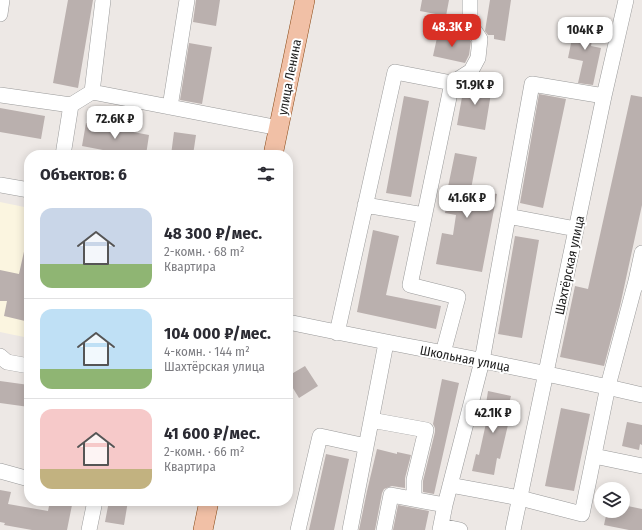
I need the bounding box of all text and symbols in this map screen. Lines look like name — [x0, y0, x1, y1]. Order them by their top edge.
pin: 48.3K ₽ — [415, 14, 489, 48]
pin: 104K ₽ — [552, 17, 618, 51]
text: 48.3K ₽ — [432, 19, 472, 34]
text: 104K ₽ — [567, 22, 603, 37]
street label: улица Ленина — [275, 38, 304, 116]
pin: 51.9K ₽ — [438, 72, 512, 106]
text: 51.9K ₽ — [456, 77, 494, 92]
pin: 72.6K ₽ — [78, 106, 152, 140]
text: 72.6K ₽ — [96, 111, 134, 126]
icon: filters — [255, 163, 277, 185]
text: Объектов: 6 — [40, 164, 127, 185]
pin: 41.6K ₽ — [430, 185, 504, 219]
text: 41.6K ₽ — [448, 190, 486, 205]
street label: Шахтёрская улица — [552, 214, 587, 316]
text: 48 300 ₽/мес. — [164, 223, 262, 244]
icon: home — [72, 224, 120, 272]
text: 2-комн. · 68 m² — [164, 244, 244, 259]
text: Квартира — [164, 259, 216, 274]
text: 104 000 ₽/мес. — [164, 323, 271, 344]
icon: home — [72, 325, 120, 373]
street label: Школьная улица — [419, 342, 511, 375]
text: 4-комн. · 144 m² — [164, 344, 250, 359]
text: Шахтёрская улица — [164, 359, 265, 374]
pin: 42.1K ₽ — [456, 400, 530, 434]
text: 42.1K ₽ — [474, 405, 512, 420]
text: 41 600 ₽/мес. — [164, 423, 260, 444]
icon: home — [72, 425, 120, 473]
text: 2-комн. · 66 m² — [164, 444, 244, 459]
text: Квартира — [164, 459, 216, 474]
map controls — [594, 482, 630, 518]
button: layers — [594, 482, 630, 518]

